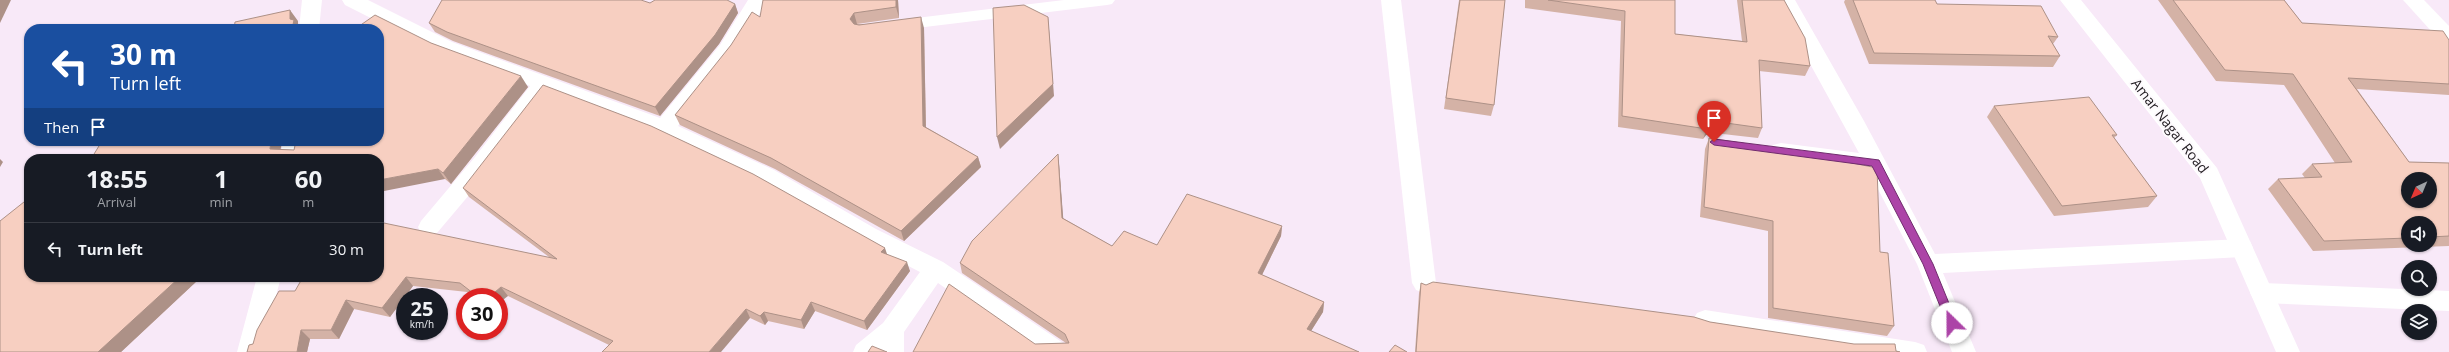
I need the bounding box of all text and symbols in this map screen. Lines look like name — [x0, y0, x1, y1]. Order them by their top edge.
text: 30 m — [110, 35, 177, 73]
icon: left — [44, 40, 96, 92]
text: Turn left — [110, 71, 181, 95]
street label: Amar Nagar Road — [2127, 74, 2213, 177]
pin — [1697, 101, 1731, 142]
icon: arrive — [1703, 107, 1725, 129]
icon: arrive — [87, 116, 109, 138]
text: Then — [44, 117, 79, 137]
text: 18:55 — [86, 162, 148, 195]
text: 1 — [214, 162, 228, 195]
text: 60 — [295, 162, 322, 195]
north arrow — [2401, 172, 2437, 208]
map controls — [2401, 172, 2437, 340]
text: Arrival — [97, 193, 136, 211]
text: min — [209, 193, 233, 211]
text: m — [302, 193, 314, 211]
button: sound — [2401, 216, 2437, 252]
icon: left — [44, 238, 66, 260]
text: Turn left — [78, 239, 143, 259]
text: 30 m — [329, 239, 364, 259]
button: search — [2401, 260, 2437, 296]
speed limit sign: 30 — [456, 288, 508, 340]
text: 25 — [411, 295, 433, 322]
position arrow — [1931, 302, 1973, 344]
button: layers — [2401, 304, 2437, 340]
text: km/h — [410, 317, 434, 331]

